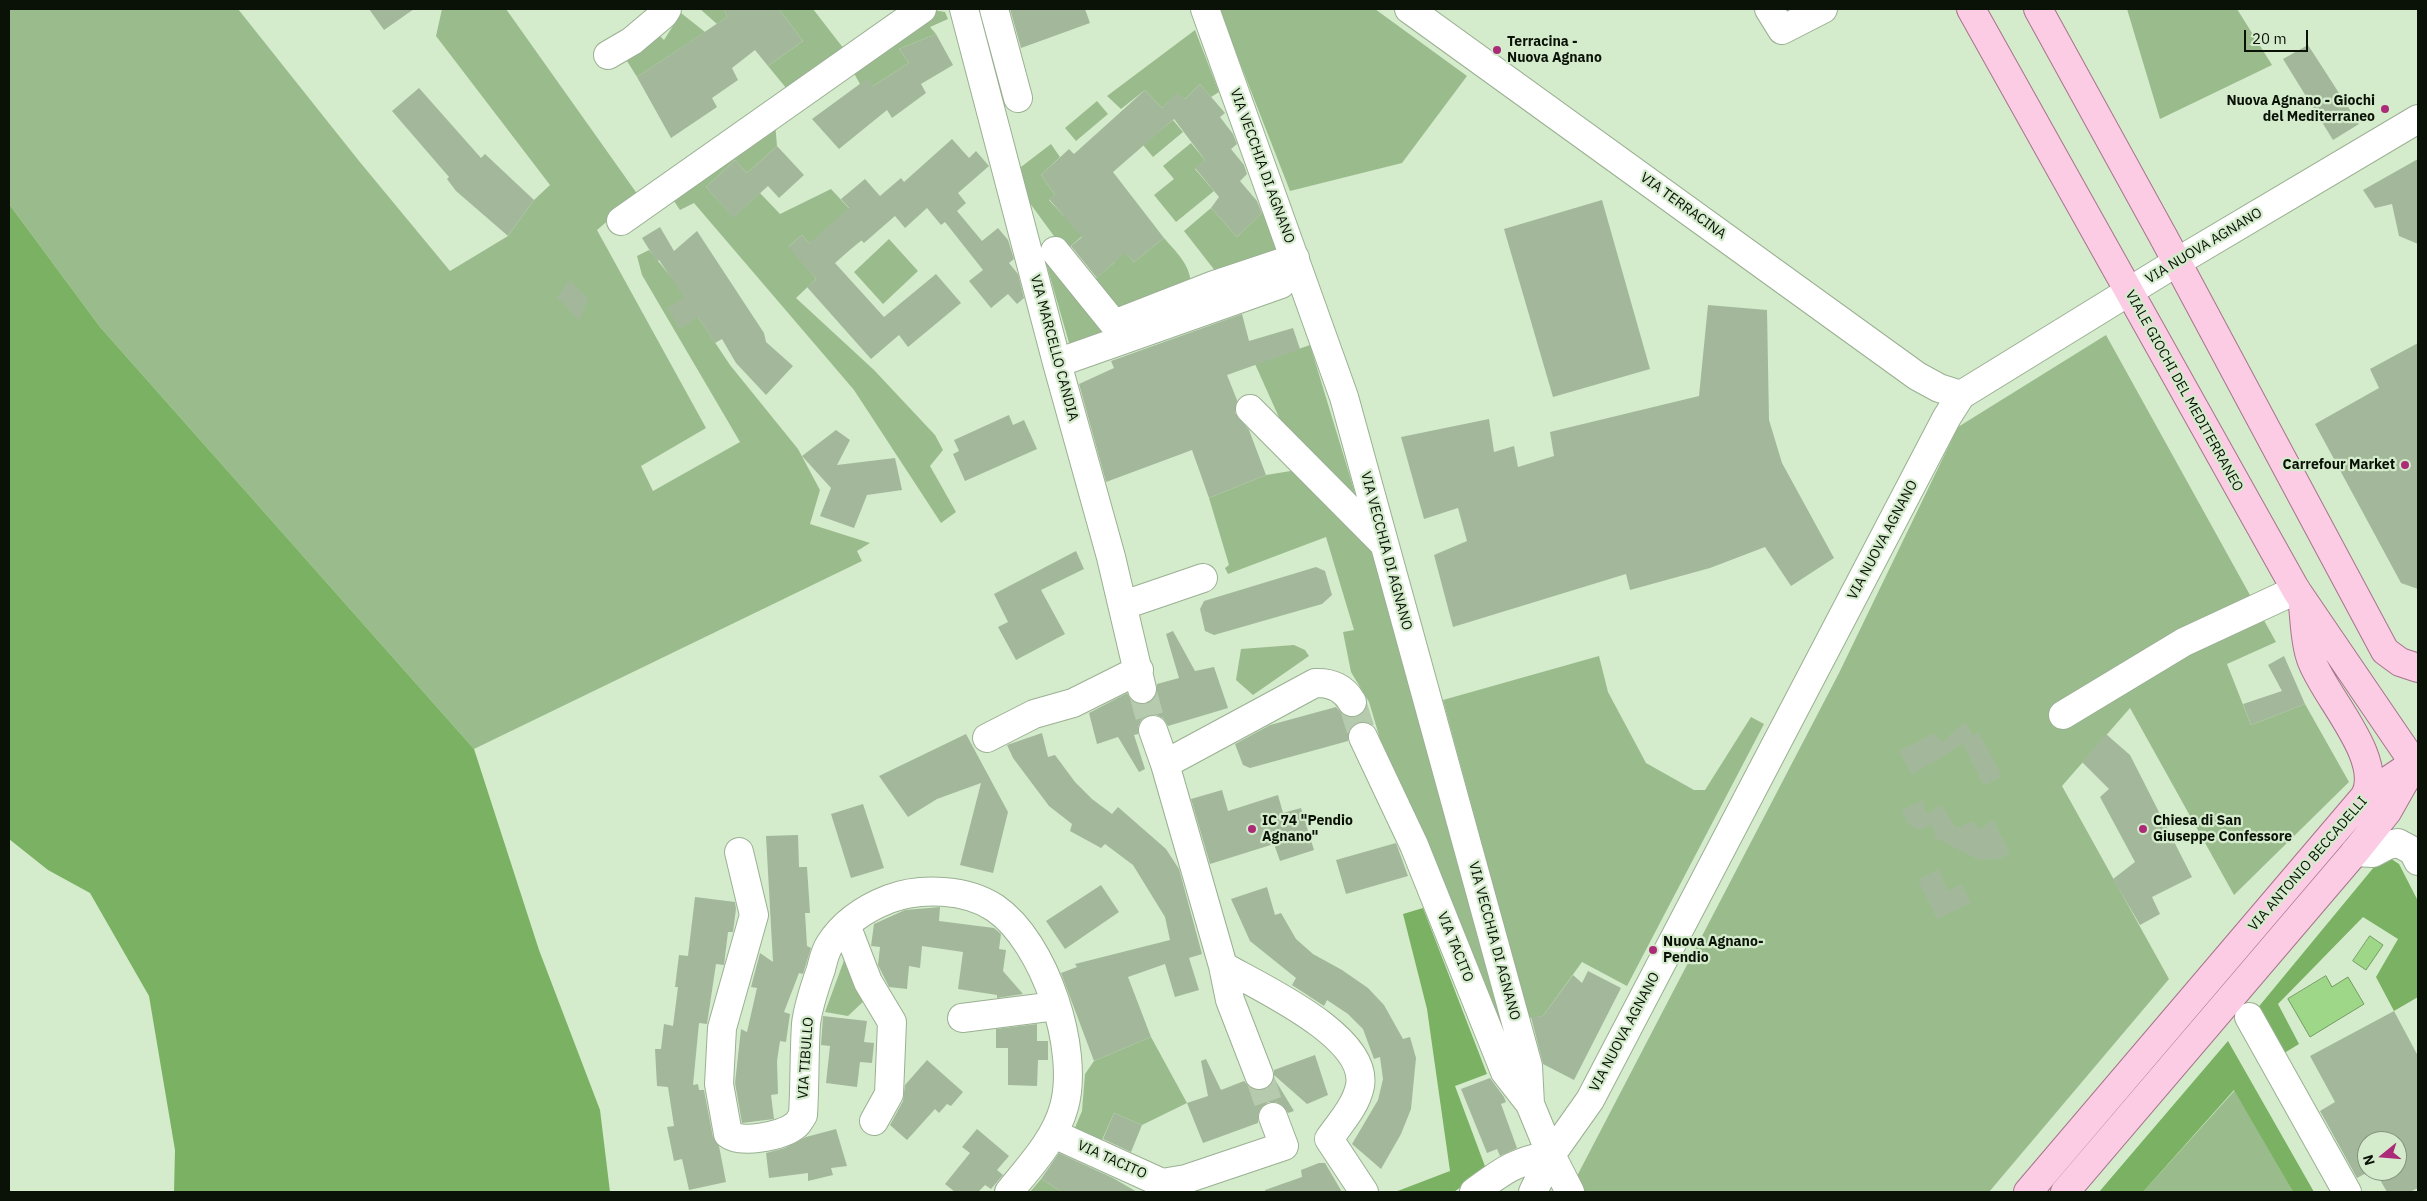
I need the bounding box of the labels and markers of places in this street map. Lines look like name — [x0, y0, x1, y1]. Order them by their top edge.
place label: Terracina - Nuova Agnano — [1507, 34, 1602, 66]
marker: Terracina - Nuova Agnano — [1491, 44, 1503, 56]
place label: Nuova Agnano - Giochi del Mediterraneo — [2226, 93, 2375, 125]
marker: Nuova Agnano - Giochi del Mediterraneo — [2379, 103, 2391, 115]
place label: Carrefour Market — [2283, 457, 2395, 473]
marker: Carrefour Market — [2399, 459, 2411, 471]
place label: IC 74 "Pendio Agnano" — [1262, 813, 1353, 846]
place label: Chiesa di San Giuseppe Confessore — [2153, 813, 2292, 846]
marker: IC 74 "Pendio Agnano" — [1246, 823, 1258, 835]
marker: Chiesa di San Giuseppe Confessore — [2137, 823, 2149, 835]
place label: Nuova Agnano- Pendio — [1663, 934, 1764, 966]
marker: Nuova Agnano- Pendio — [1647, 944, 1659, 956]

